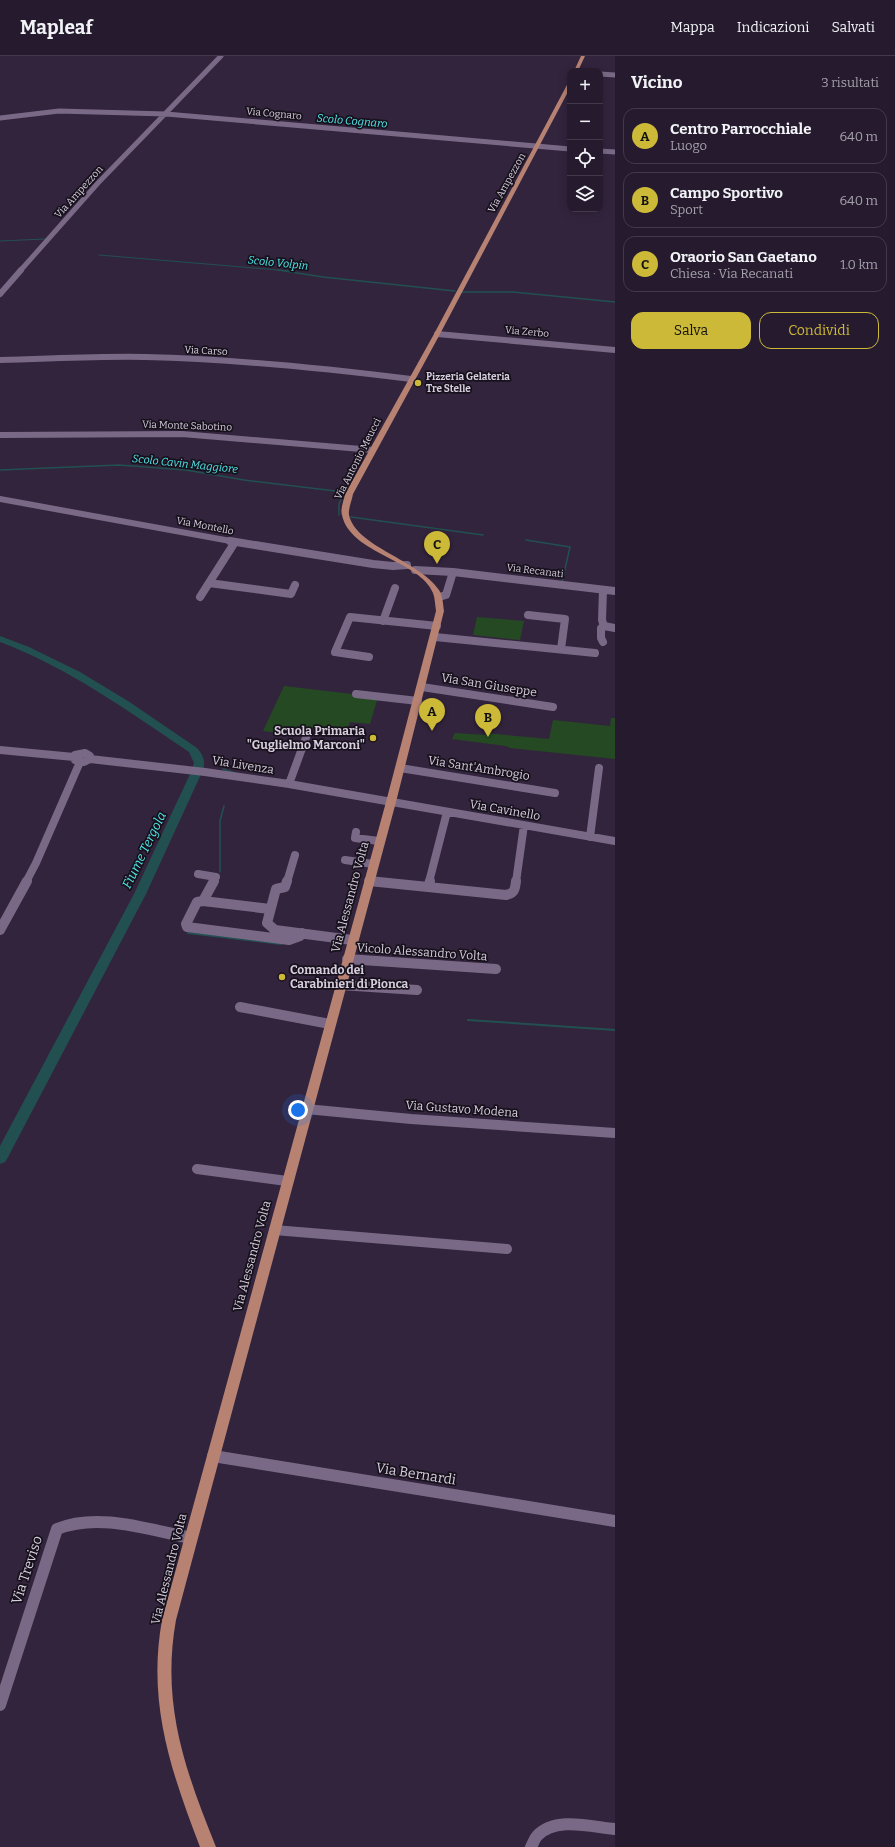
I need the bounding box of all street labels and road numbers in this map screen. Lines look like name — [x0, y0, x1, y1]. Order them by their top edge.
street label: Via Cognaro — [246, 106, 303, 122]
street label: Via Ampezzon — [486, 150, 529, 215]
street label: Via Ampezzon — [52, 163, 106, 221]
street label: Via Zerbo — [504, 324, 550, 340]
street label: Via Carso — [184, 344, 228, 358]
street label: Via Antonio Meucci — [332, 416, 384, 502]
street label: Via Monte Sabotino — [142, 418, 232, 434]
street label: Via Montello — [175, 515, 235, 537]
street label: Via Recanati — [506, 562, 564, 580]
street label: Via San Giuseppe — [440, 671, 538, 699]
street label: Via Livenza — [211, 753, 275, 777]
street label: Via Sant'Ambrogio — [427, 753, 531, 783]
street label: Via Cavinello — [468, 797, 542, 823]
street label: Via Alessandro Volta — [328, 840, 372, 954]
street label: Vicolo Alessandro Volta — [356, 940, 488, 964]
street label: Via Gustavo Modena — [405, 1098, 519, 1120]
street label: Via Alessandro Volta — [230, 1199, 274, 1313]
street label: Via Bernardi — [375, 1459, 457, 1489]
street label: Via Alessandro Volta — [148, 1511, 190, 1626]
street label: Via Treviso — [8, 1534, 46, 1606]

